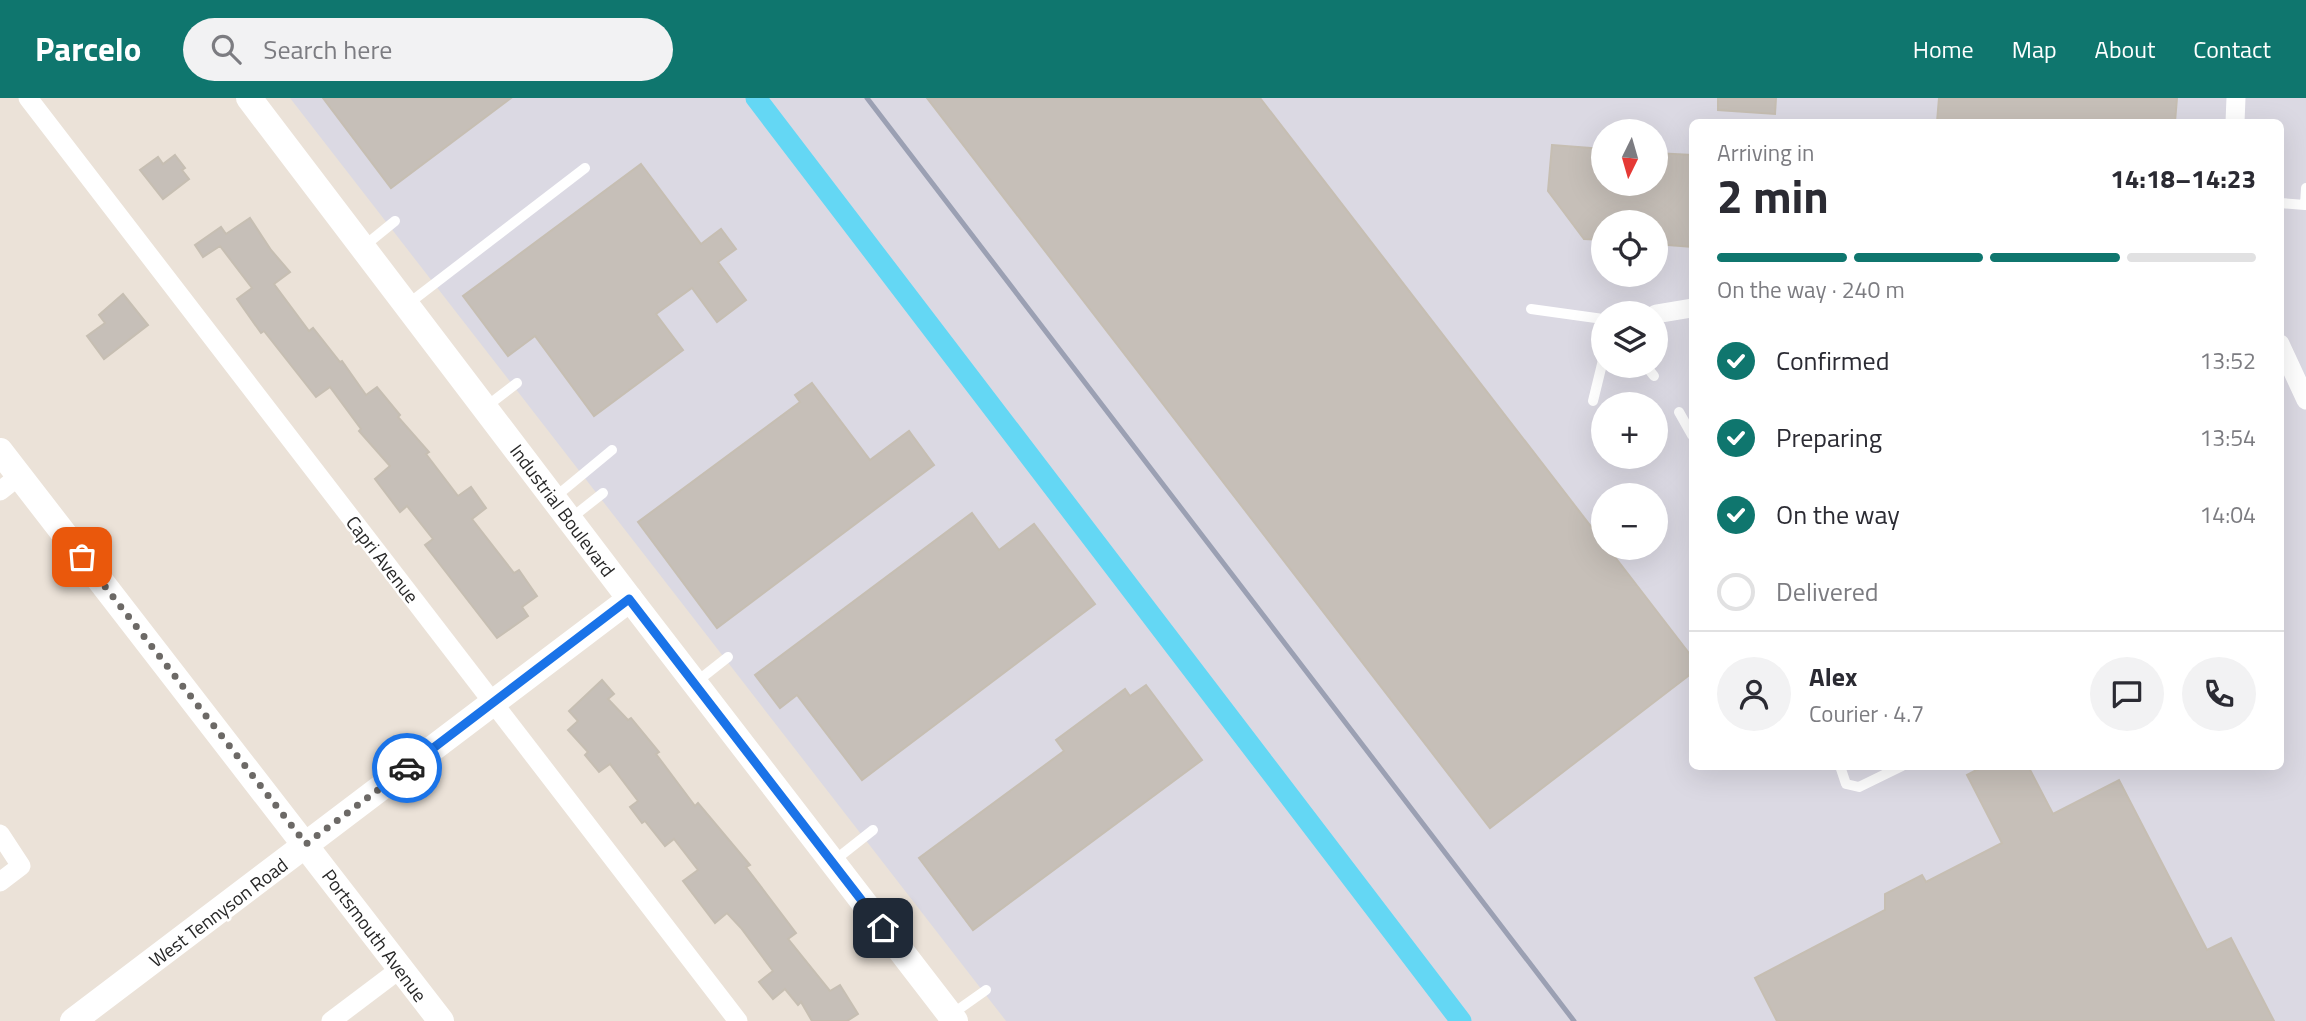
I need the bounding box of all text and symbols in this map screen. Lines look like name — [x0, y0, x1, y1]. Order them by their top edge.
search box — [183, 18, 673, 81]
text: Parcelo — [35, 24, 141, 74]
icon: search — [207, 30, 245, 68]
text: Search here — [263, 30, 392, 69]
text: Home — [1913, 31, 1974, 67]
text: Map — [2012, 31, 2057, 67]
text: About — [2095, 31, 2155, 67]
text: Contact — [2193, 31, 2271, 67]
north arrow — [1591, 119, 1668, 196]
map controls — [1591, 119, 1668, 560]
text: Arriving in — [1717, 135, 1814, 170]
text: 14:18–14:23 — [2110, 159, 2256, 198]
text: 2 min — [1717, 161, 1829, 231]
button: locate — [1591, 210, 1668, 287]
text: On the way · 240 m — [1717, 272, 1905, 307]
button: layers — [1591, 301, 1668, 378]
text: Confirmed — [1776, 341, 1890, 380]
icon: check — [1717, 342, 1755, 380]
text: 13:52 — [2199, 343, 2256, 378]
button: + — [1591, 392, 1668, 469]
text: Preparing — [1776, 418, 1882, 457]
icon: check — [1717, 419, 1755, 457]
text: 13:54 — [2199, 420, 2256, 455]
street label: Industrial Boulevard — [503, 437, 623, 583]
button: − — [1591, 483, 1668, 560]
text: On the way — [1776, 495, 1900, 534]
icon: check — [1717, 496, 1755, 534]
text: 14:04 — [2199, 497, 2256, 532]
street label: Capri Avenue — [339, 509, 427, 609]
pin — [52, 527, 112, 587]
icon: bag — [63, 538, 101, 576]
text: Delivered — [1776, 572, 1879, 611]
button: person — [1717, 657, 1791, 731]
text: Alex — [1809, 657, 1857, 696]
button: chat — [2090, 657, 2164, 731]
button: phone — [2182, 657, 2256, 731]
text: Courier · 4.7 — [1809, 696, 1924, 731]
courier — [372, 733, 442, 803]
icon: car — [388, 749, 426, 787]
street label: West Tennyson Road — [142, 850, 294, 974]
street label: Portsmouth Avenue — [315, 862, 435, 1008]
pin — [853, 898, 913, 958]
icon: home — [864, 909, 902, 947]

